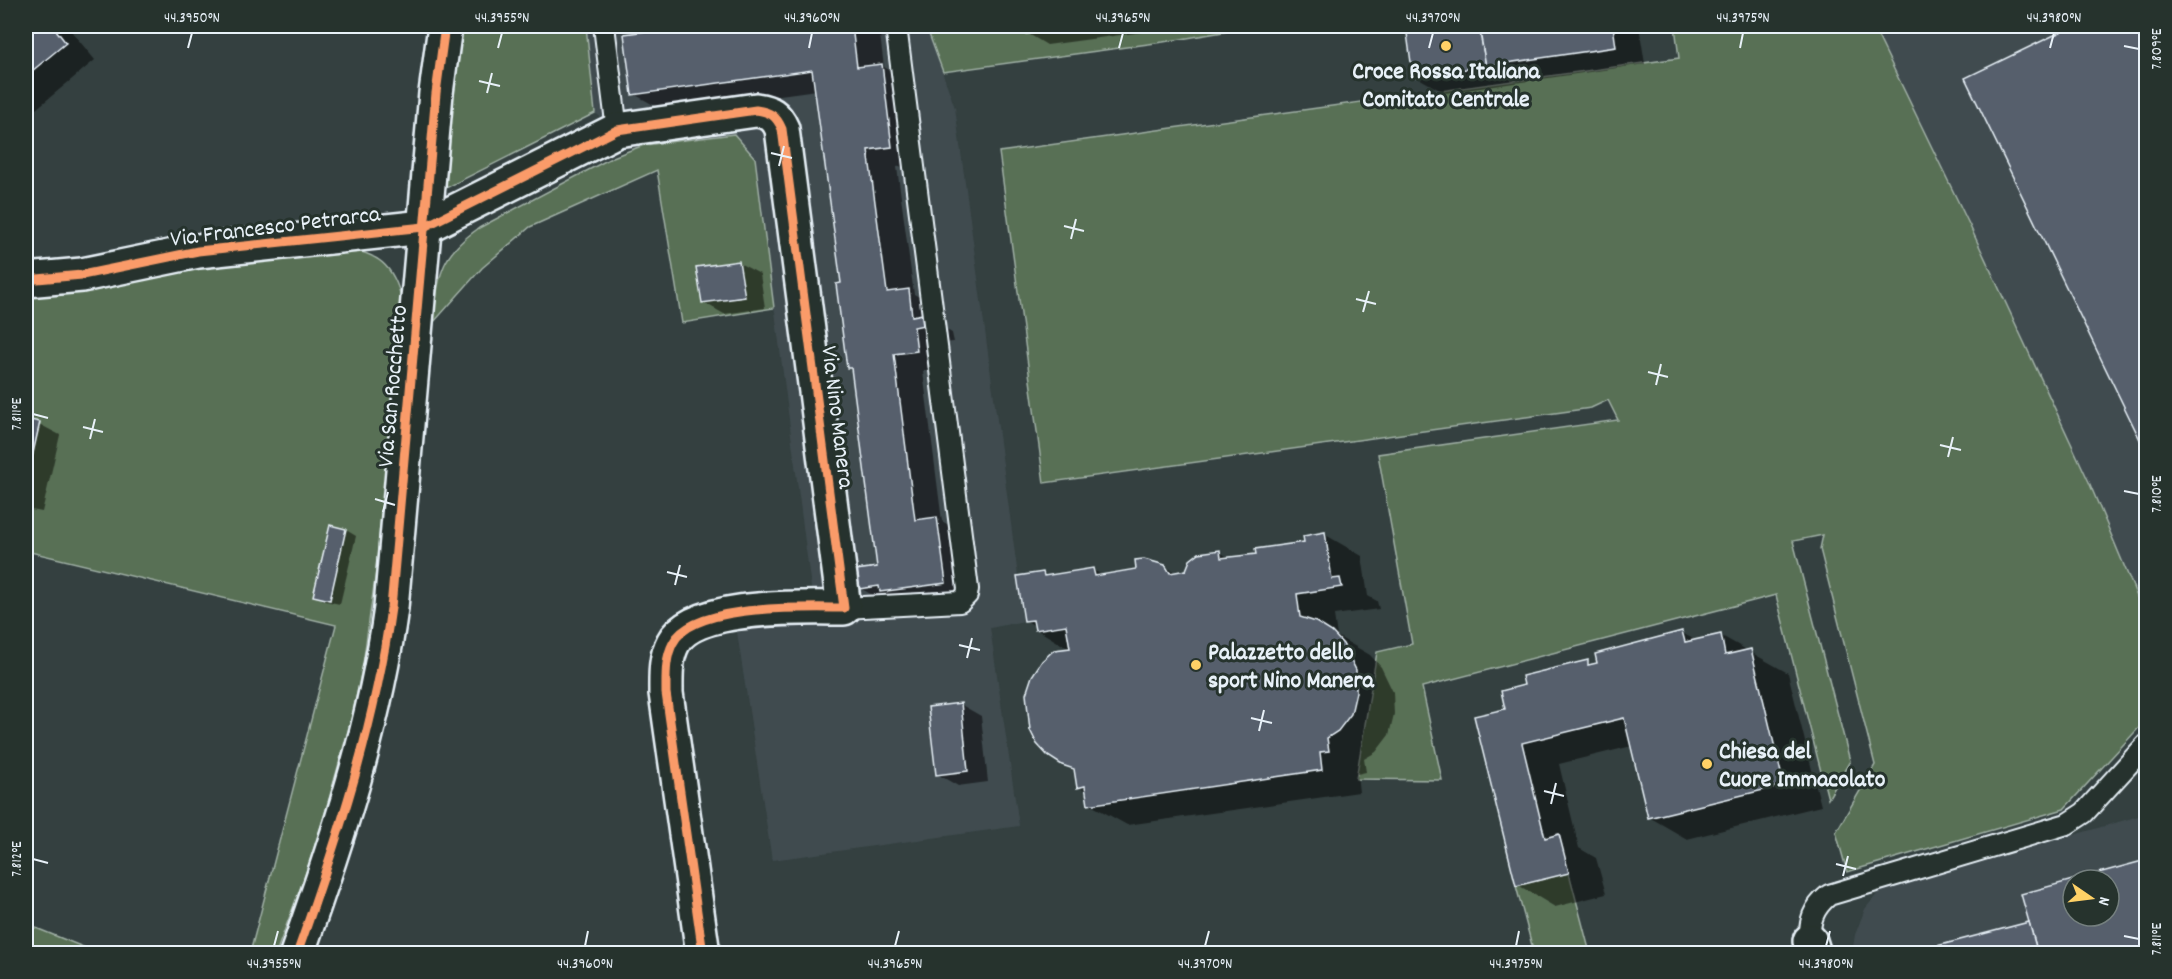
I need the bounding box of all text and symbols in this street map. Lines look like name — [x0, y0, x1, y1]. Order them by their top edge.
text: 44.3950°N — [164, 8, 220, 30]
text: 44.3955°N — [475, 8, 529, 30]
text: 44.3960°N — [784, 8, 840, 30]
text: 44.3965°N — [1096, 8, 1151, 30]
text: 44.3970°N — [1406, 8, 1460, 30]
text: 44.3975°N — [1716, 8, 1770, 30]
text: 44.3980°N — [2027, 8, 2081, 30]
text: 7.809°E — [2147, 28, 2169, 69]
marker: Croce Rossa Italiana Comitato Centrale — [1439, 39, 1453, 53]
place label: Croce Rossa Italiana Comitato Centrale — [1352, 56, 1541, 118]
street label: Via Francesco Petrarca — [169, 198, 383, 258]
street label: Via San Rocchetto — [370, 304, 418, 469]
street label: Via Nino Manera — [810, 344, 862, 491]
text: 7.811°E — [7, 398, 29, 430]
text: 7.810°E — [2147, 475, 2169, 513]
place label: Palazzetto dello sport Nino Manera — [1208, 637, 1374, 699]
marker: Palazzetto dello sport Nino Manera — [1189, 658, 1203, 672]
place label: Chiesa del Cuore Immacolato — [1719, 736, 1886, 798]
marker: Chiesa del Cuore Immacolato — [1700, 757, 1714, 771]
text: 7.812°E — [7, 841, 29, 877]
north arrow — [2061, 868, 2121, 928]
text: N — [2091, 894, 2115, 908]
text: 7.811°E — [2147, 923, 2169, 955]
text: 44.3955°N — [247, 954, 301, 976]
text: 44.3960°N — [557, 954, 613, 976]
text: 44.3965°N — [868, 954, 923, 976]
text: 44.3970°N — [1178, 954, 1232, 976]
text: 44.3975°N — [1489, 954, 1543, 976]
text: 44.3980°N — [1799, 954, 1853, 976]

